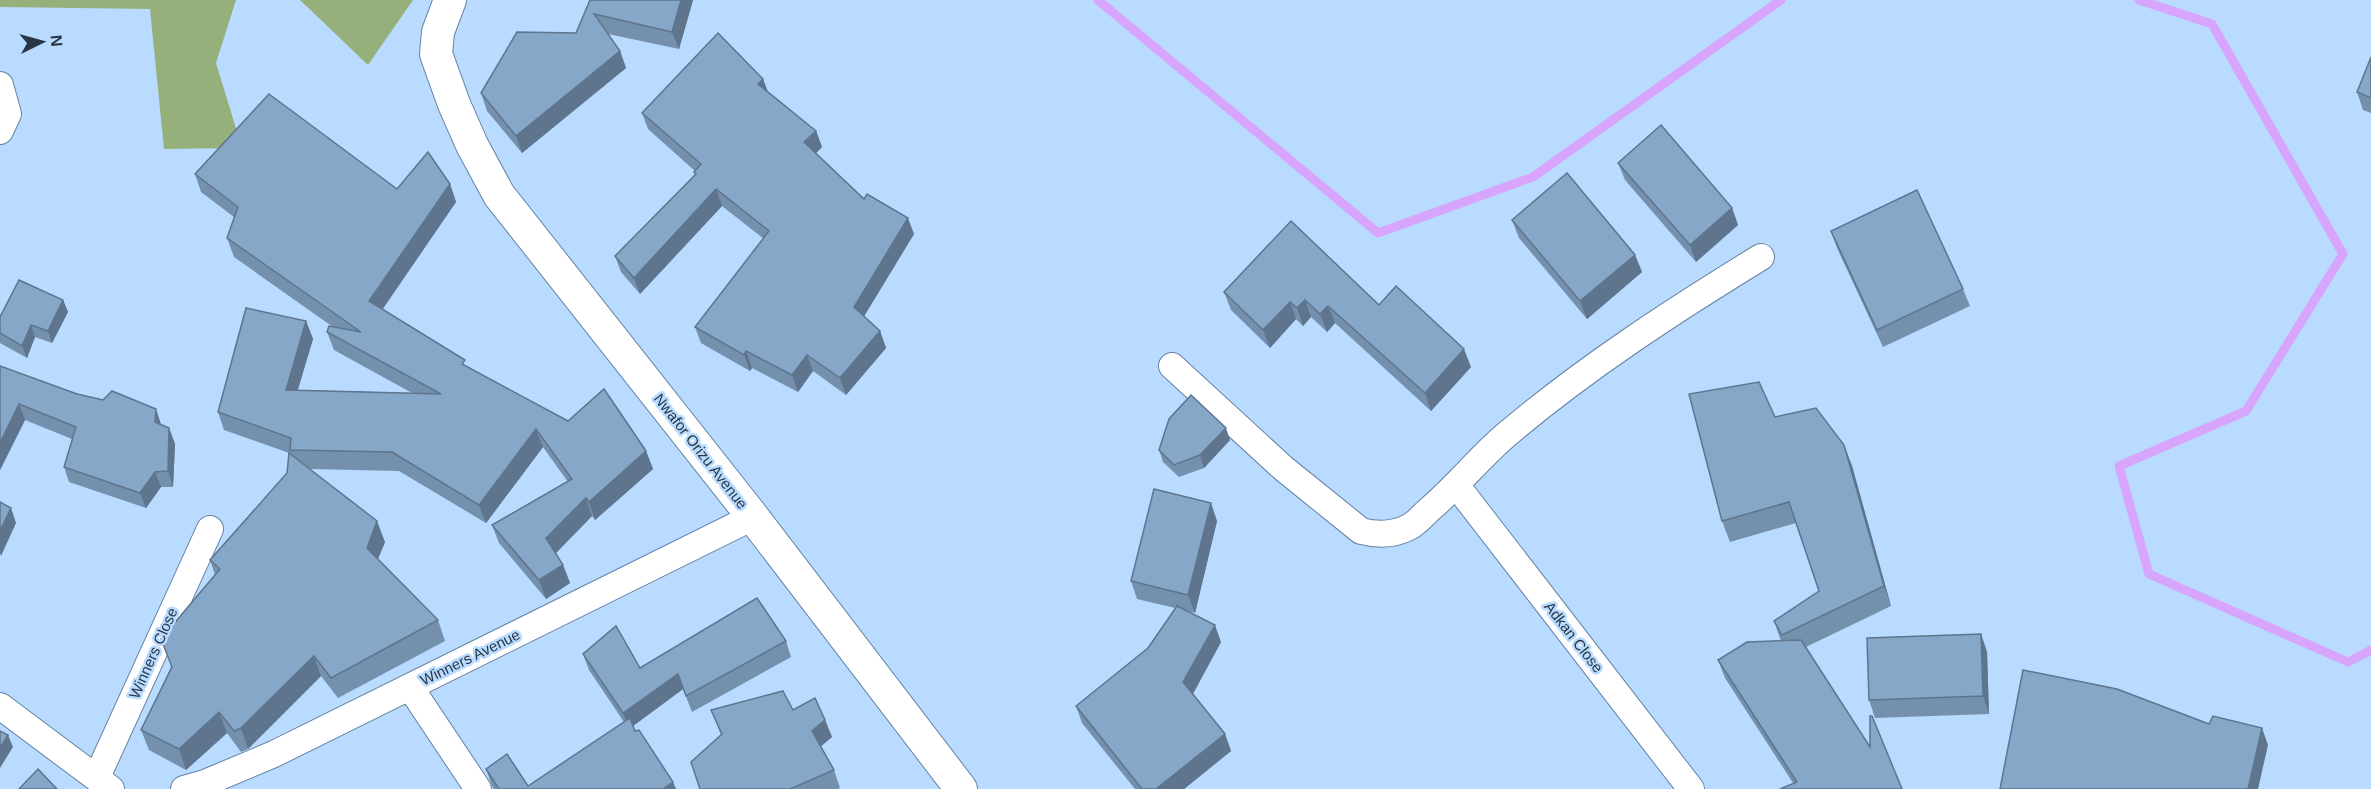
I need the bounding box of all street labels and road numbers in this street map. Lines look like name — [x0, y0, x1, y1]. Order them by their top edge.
street label: Nwafor Orizu Avenue — [651, 390, 751, 512]
street label: Adkan Close — [1541, 598, 1607, 676]
street label: Winners Close — [125, 605, 181, 701]
street label: Winners Avenue — [417, 625, 523, 689]

